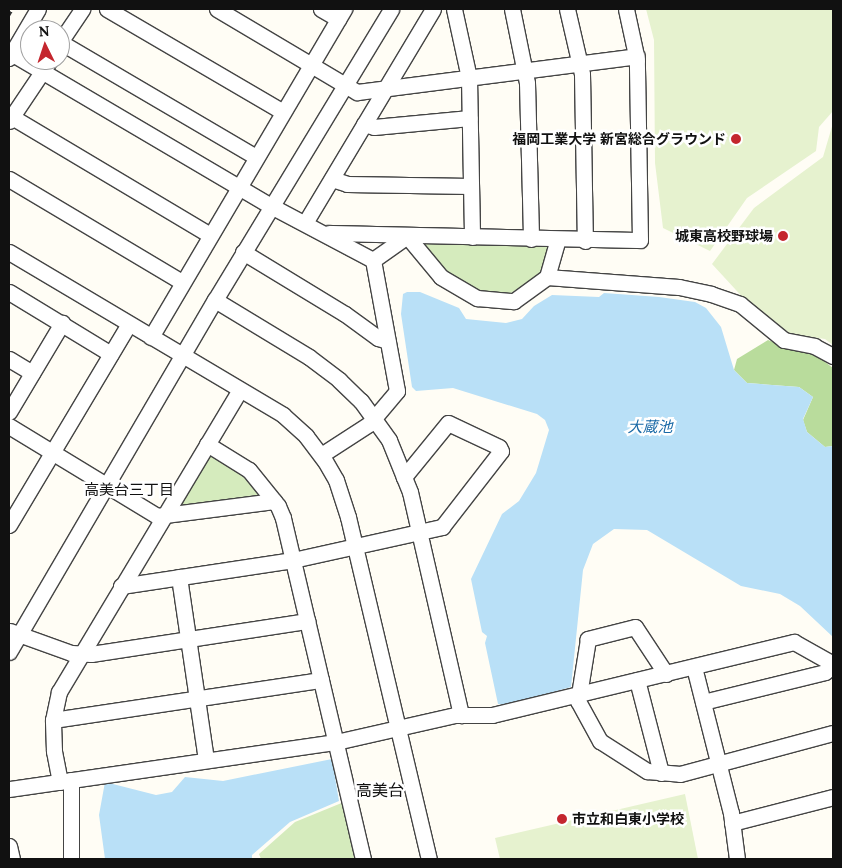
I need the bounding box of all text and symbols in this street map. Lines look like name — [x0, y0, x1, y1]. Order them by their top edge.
north arrow — [20, 20, 70, 70]
text: N — [38, 22, 50, 40]
place label: 福岡工業大学 新宮総合グラウンド — [512, 131, 726, 147]
marker: 福岡工業大学 新宮総合グラウンド — [730, 133, 742, 145]
place label: 城東高校野球場 — [675, 228, 773, 244]
marker: 城東高校野球場 — [777, 230, 789, 242]
water label: 大蔵池 — [628, 418, 672, 436]
district label: 高美台三丁目 — [84, 481, 174, 499]
district label: 高美台 — [356, 780, 404, 800]
place label: 市立和白東小学校 — [572, 811, 684, 827]
marker: 市立和白東小学校 — [556, 813, 568, 825]

